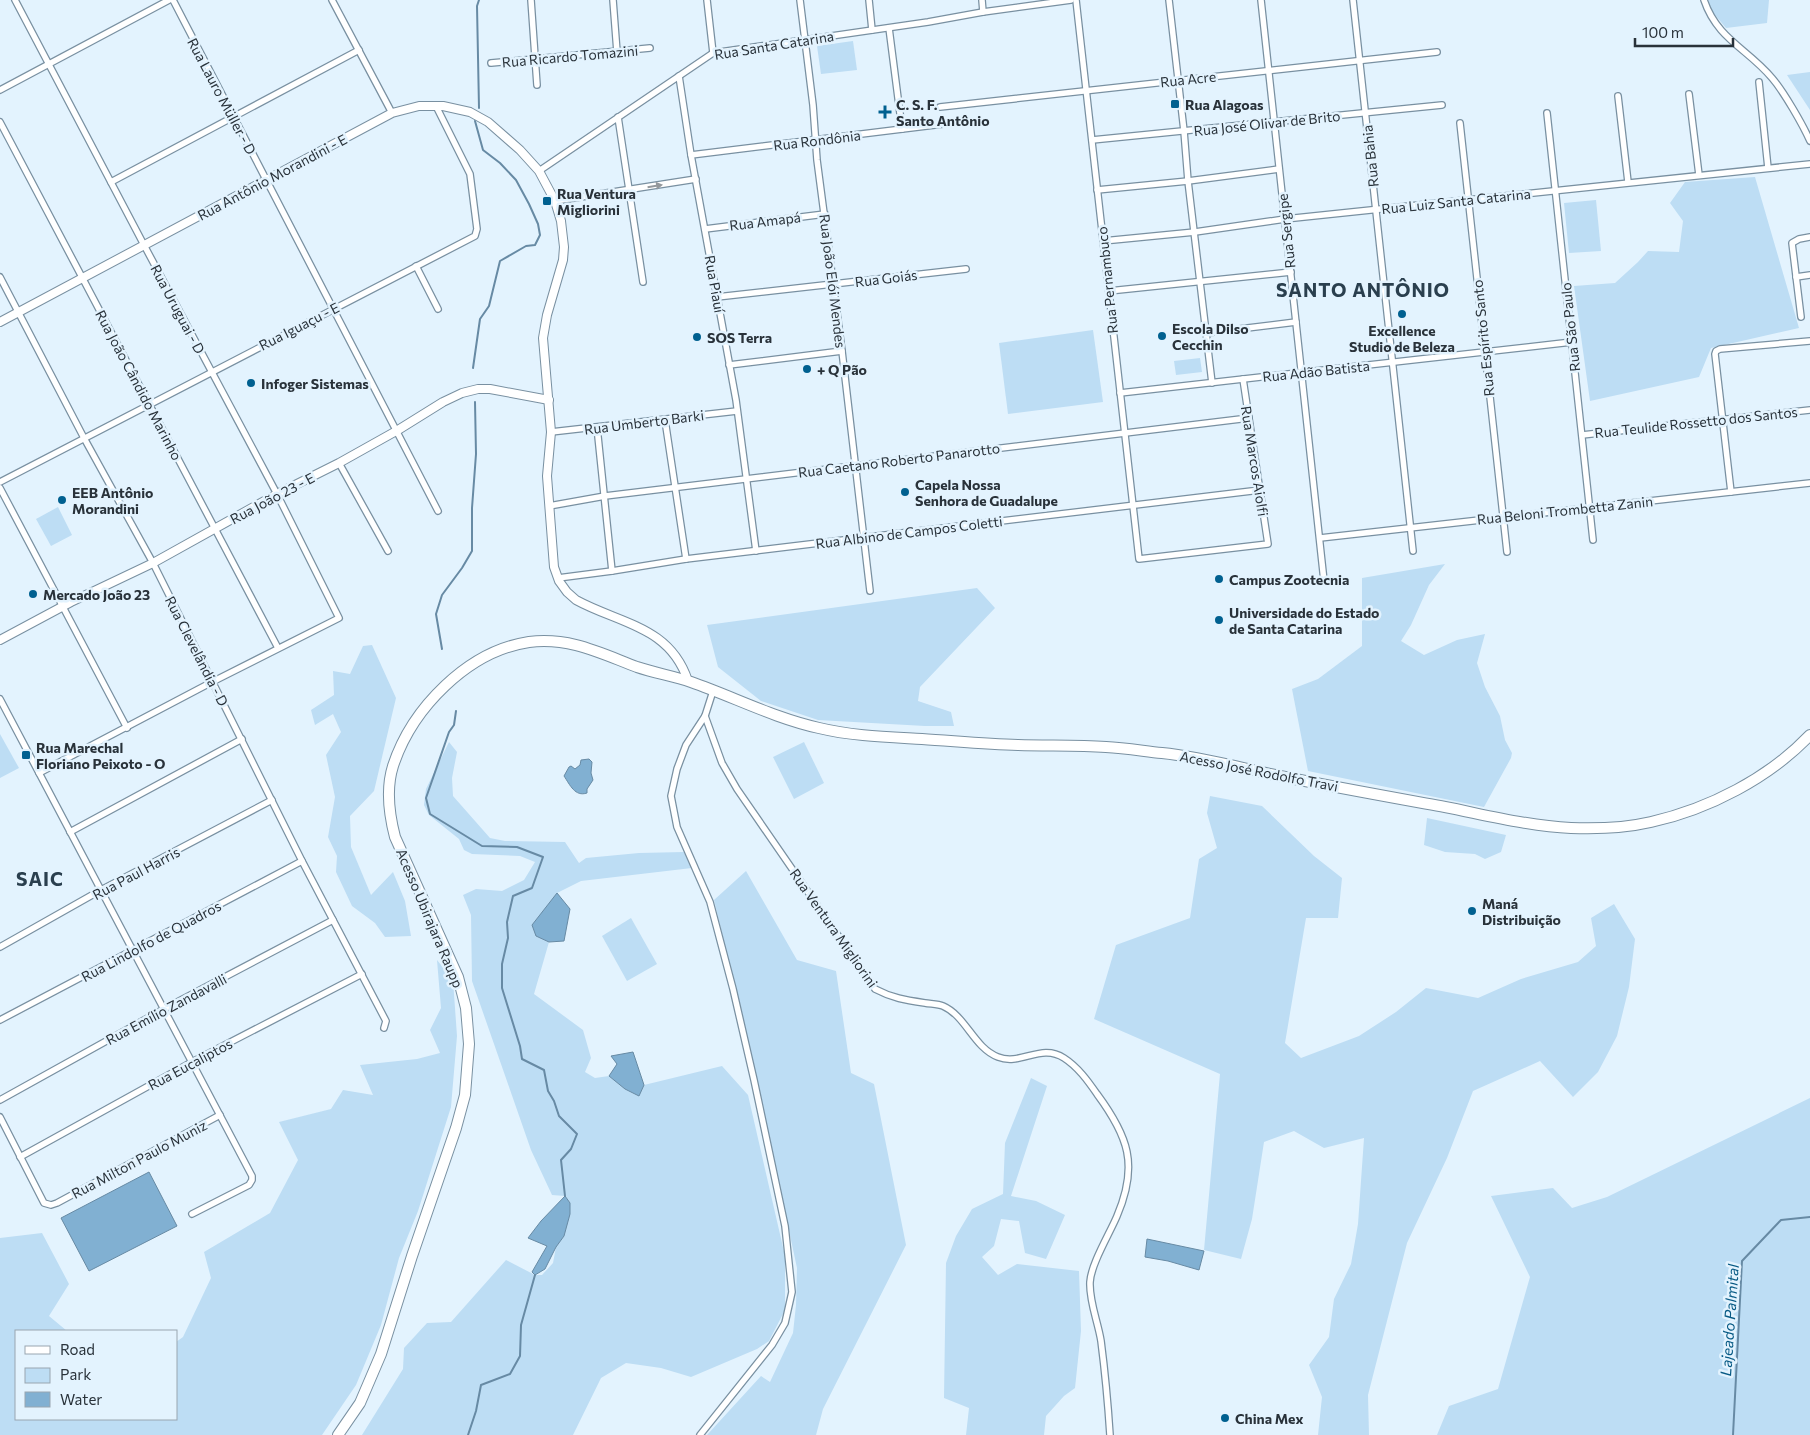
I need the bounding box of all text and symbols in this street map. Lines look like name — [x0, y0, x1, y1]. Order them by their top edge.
scale bar — [1635, 15, 1732, 47]
text: 100 m — [1642, 23, 1684, 41]
street label: Rua Santa Catarina — [713, 27, 835, 63]
street label: Rua Lauro Müller - D — [184, 35, 260, 157]
street label: Rua Ricardo Tomazini — [501, 42, 639, 70]
street label: Rua Acre — [1159, 68, 1217, 90]
place label: C. S. F. Santo Antônio — [896, 96, 990, 129]
place label: Rua Alagoas — [1185, 96, 1264, 113]
marker: Rua Alagoas — [1169, 98, 1181, 110]
marker: C. S. F. Santo Antônio — [878, 105, 892, 119]
street label: Rua José Olivar de Brito — [1193, 107, 1341, 139]
street label: Rua Bahia — [1358, 124, 1382, 188]
street label: Rua Rondônia — [772, 126, 862, 154]
street label: Rua Antônio Morandini - E — [194, 130, 350, 224]
one-way arrow — [647, 181, 663, 189]
place label: Rua Ventura Migliorini — [557, 185, 636, 218]
street label: Rua Luiz Santa Catarina — [1381, 185, 1531, 217]
street label: Rua Sergipe — [1274, 193, 1298, 269]
marker: Rua Ventura Migliorini — [541, 195, 553, 207]
street label: Rua Amapá — [728, 208, 802, 234]
street label: Rua João Elói Mendes — [816, 213, 850, 349]
street label: Rua Pernambuco — [1093, 226, 1121, 334]
street label: Rua Piauí — [702, 254, 728, 315]
street label: Rua Uruguai - D — [147, 261, 209, 357]
street label: Rua Goiás — [854, 266, 918, 290]
district label: SANTO ANTÔNIO — [1276, 278, 1450, 301]
street label: Rua Espírito Santo — [1468, 279, 1498, 397]
street label: Rua São Paulo — [1557, 282, 1583, 372]
street label: Rua Iguaçu - E — [256, 298, 342, 354]
street label: Rua João Cândido Marinho — [92, 307, 186, 463]
marker: Excellence Studio de Beleza — [1396, 308, 1408, 320]
place label: Escola Dilso Cecchin — [1172, 320, 1249, 353]
place label: Excellence Studio de Beleza — [1349, 322, 1455, 355]
place label: SOS Terra — [707, 329, 772, 346]
marker: Escola Dilso Cecchin — [1156, 330, 1168, 342]
marker: SOS Terra — [691, 331, 703, 343]
street label: Rua Adão Batista — [1261, 357, 1371, 385]
place label: + Q Pão — [817, 361, 867, 378]
marker: + Q Pão — [801, 363, 813, 375]
place label: Infoger Sistemas — [261, 375, 369, 392]
marker: Infoger Sistemas — [245, 377, 257, 389]
street label: Rua Teulide Rossetto dos Santos — [1594, 403, 1798, 441]
street label: Rua Marcos Aiolfi — [1238, 405, 1272, 517]
street label: Rua Umberto Barki — [583, 406, 705, 438]
street label: Rua Caetano Roberto Panarotto — [797, 439, 1001, 481]
street label: Rua João 23 - E — [227, 469, 317, 527]
place label: Capela Nossa Senhora de Guadalupe — [915, 476, 1058, 509]
place label: EEB Antônio Morandini — [72, 484, 153, 517]
marker: Capela Nossa Senhora de Guadalupe — [899, 486, 911, 498]
street label: Rua Beloni Trombetta Zanin — [1476, 492, 1654, 528]
marker: EEB Antônio Morandini — [56, 494, 68, 506]
street label: Rua Albino de Campos Coletti — [815, 512, 1003, 552]
place label: Campus Zootecnia — [1229, 571, 1349, 588]
marker: Campus Zootecnia — [1213, 573, 1225, 585]
place label: Mercado João 23 — [43, 586, 150, 603]
marker: Mercado João 23 — [27, 588, 39, 600]
street label: Rua Clevelândia - D — [162, 593, 232, 709]
place label: Universidade do Estado de Santa Catarina — [1229, 604, 1379, 637]
marker: Universidade do Estado de Santa Catarina — [1213, 614, 1225, 626]
place label: Rua Marechal Floriano Peixoto - O — [36, 739, 165, 772]
street label: Acesso José Rodolfo Travi — [1178, 747, 1340, 795]
marker: Rua Marechal Floriano Peixoto - O — [20, 749, 32, 761]
street label: Rua Paul Harris — [90, 843, 182, 903]
street label: Acesso Ubirajara Raupp — [393, 846, 467, 990]
street label: Rua Ventura Migliorini — [787, 865, 881, 991]
district label: SAIC — [16, 867, 64, 890]
place label: Maná Distribuição — [1482, 895, 1561, 928]
street label: Rua Lindolfo de Quadros — [78, 897, 224, 985]
marker: Maná Distribuição — [1466, 905, 1478, 917]
street label: Rua Emílio Zandavalli — [103, 970, 229, 1048]
street label: Rua Eucaliptos — [145, 1035, 235, 1093]
street label: Rua Milton Paulo Muniz — [68, 1116, 210, 1202]
water label: Lajeado Palmital — [1716, 1262, 1742, 1377]
legend — [15, 1330, 178, 1420]
text: Road — [60, 1340, 95, 1358]
text: Park — [60, 1365, 91, 1383]
text: Water — [60, 1390, 102, 1408]
place label: China Mex — [1235, 1410, 1303, 1427]
marker: China Mex — [1219, 1412, 1231, 1424]

